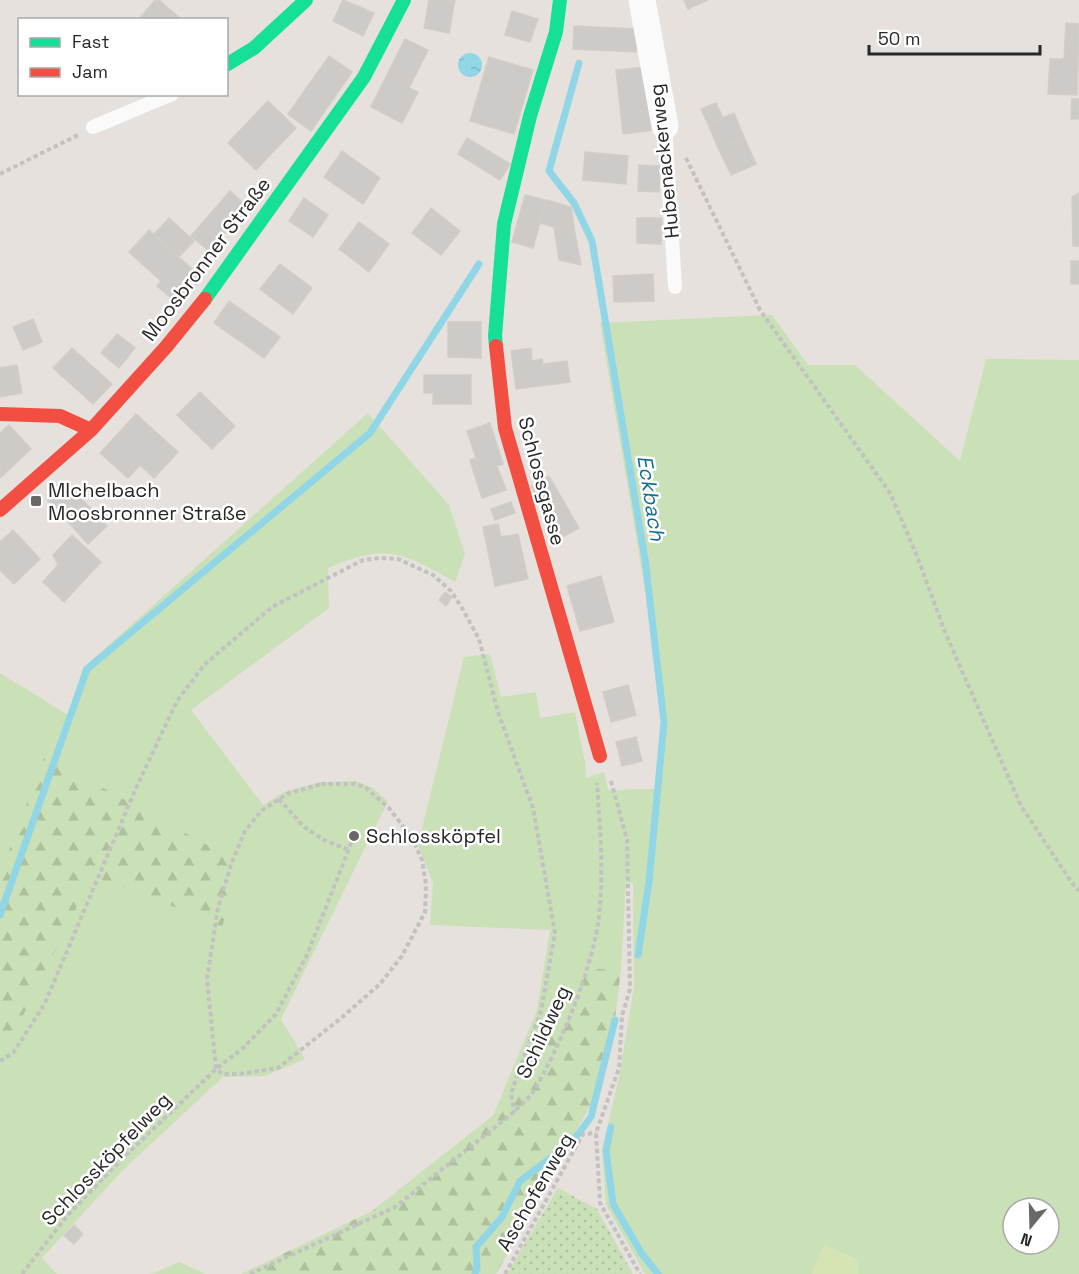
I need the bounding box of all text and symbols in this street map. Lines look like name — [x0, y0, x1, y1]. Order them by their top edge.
legend — [18, 18, 228, 96]
scale bar — [869, 18, 1040, 56]
text: 50 m — [878, 27, 920, 50]
text: Fast — [72, 30, 109, 53]
text: Jam — [72, 60, 108, 83]
street label: Hubenackerweg — [643, 82, 685, 240]
street label: Moosbronner Straße — [136, 172, 276, 346]
street label: Schlossgasse — [512, 414, 572, 548]
water label: Eckbach — [631, 453, 672, 544]
place label: MIchelbach Moosbronner Straße — [48, 477, 247, 526]
marker: MIchelbach Moosbronner Straße — [29, 494, 43, 508]
place label: Schlossköpfel — [366, 823, 501, 849]
marker: Schlossköpfel — [347, 829, 361, 843]
street label: Schildweg — [510, 981, 576, 1083]
street label: Schlossköpfelweg — [36, 1087, 176, 1231]
street label: Aschofenweg — [491, 1128, 579, 1256]
north arrow — [1001, 1196, 1061, 1256]
text: N — [1018, 1228, 1035, 1251]

